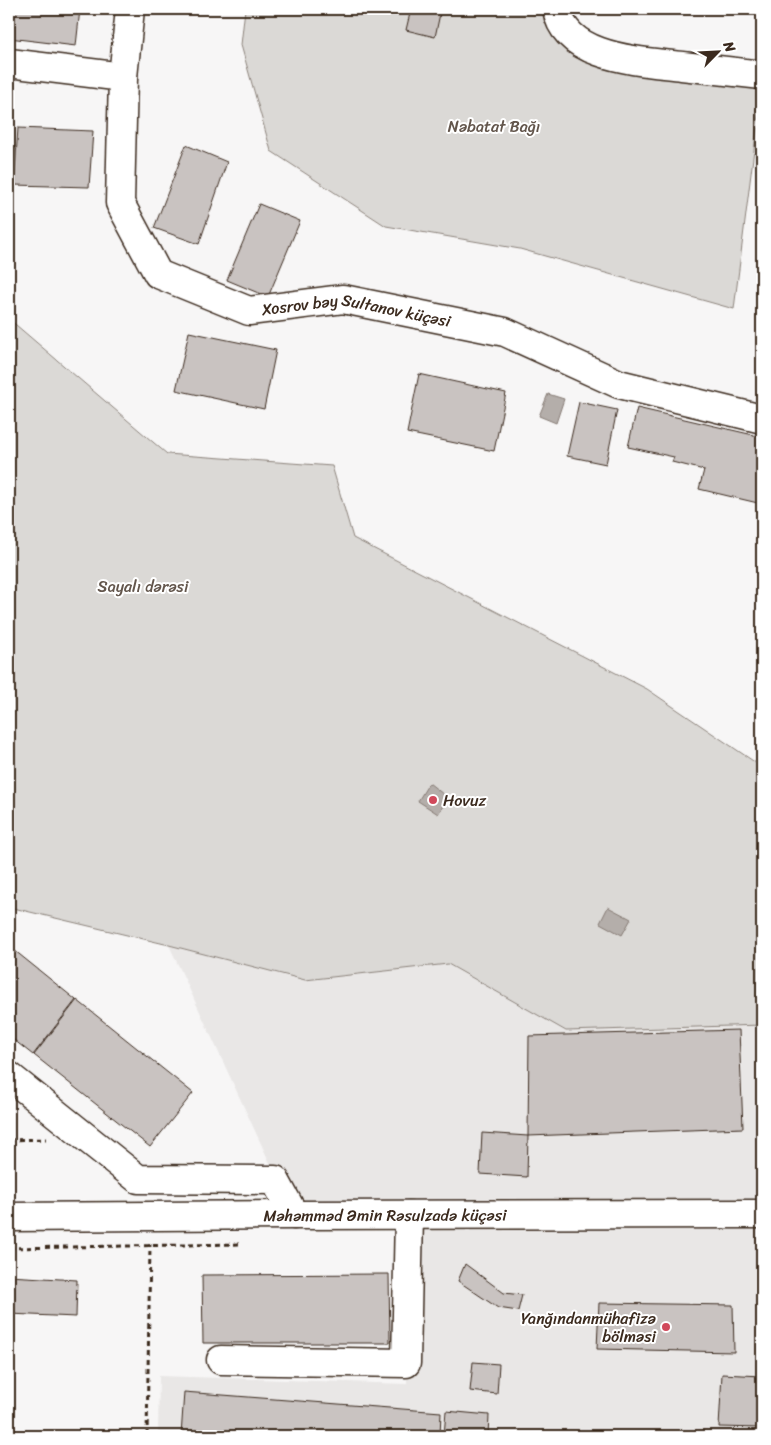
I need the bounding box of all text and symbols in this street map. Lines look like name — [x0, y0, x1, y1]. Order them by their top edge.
north arrow — [694, 28, 744, 78]
text: N — [716, 36, 743, 57]
park label: Nəbatat Bağı — [448, 112, 540, 141]
street label: Xosrov bəy Sultanov küçəsi — [259, 285, 454, 336]
park label: Sayalı dərəsi — [98, 572, 189, 601]
place label: Hovuz — [443, 786, 486, 815]
marker: Hovuz — [427, 794, 439, 806]
street label: Məhəmməd Əmin Rəsulzadə küçəsi — [263, 1201, 507, 1230]
place label: Yanğındanmühafizə bölməsi — [521, 1304, 657, 1351]
marker: Yanğındanmühafizə bölməsi — [660, 1321, 672, 1333]

